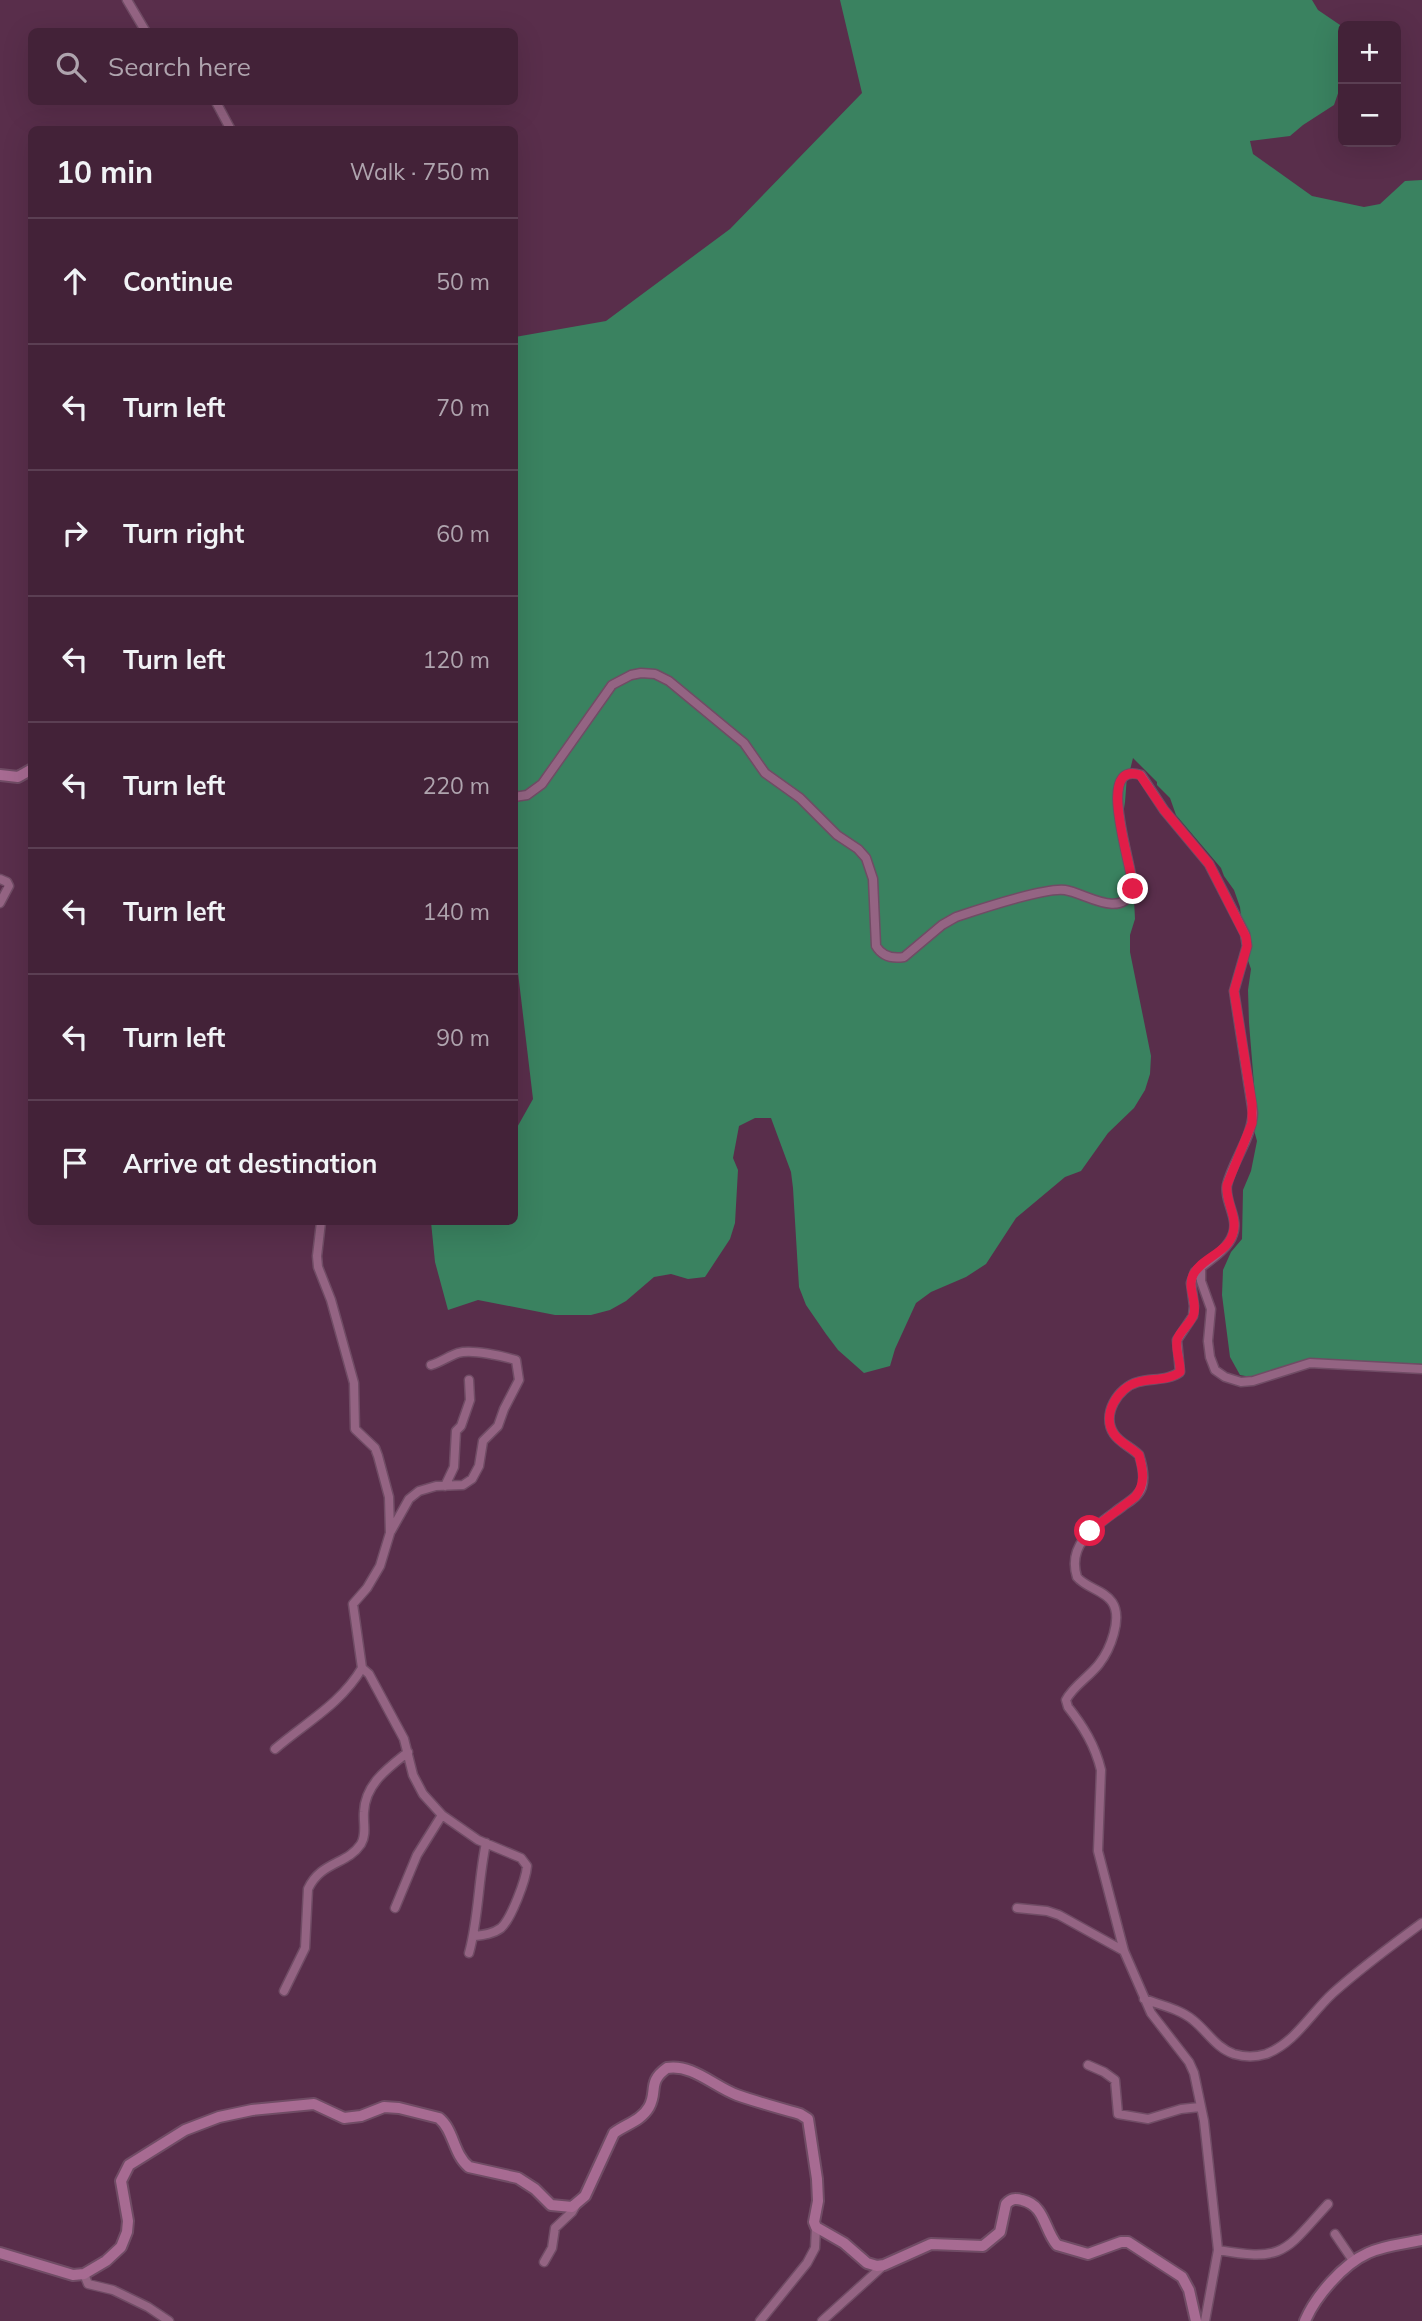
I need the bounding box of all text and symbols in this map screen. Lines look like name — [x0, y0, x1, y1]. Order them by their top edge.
map controls — [1338, 21, 1401, 147]
button: + — [1338, 21, 1401, 84]
search box — [28, 28, 518, 105]
icon: search — [52, 48, 90, 86]
text: Search here — [108, 50, 251, 83]
button: − — [1338, 84, 1401, 147]
text: 10 min — [56, 153, 153, 191]
text: Walk · 750 m — [350, 157, 490, 186]
icon: ahead — [56, 262, 94, 300]
text: Continue — [123, 265, 233, 298]
text: 50 m — [436, 267, 490, 296]
icon: left — [56, 388, 94, 426]
text: Turn left — [123, 391, 225, 424]
text: 70 m — [436, 393, 490, 422]
icon: right — [56, 514, 94, 552]
text: Turn right — [123, 517, 244, 550]
text: 60 m — [436, 519, 490, 548]
icon: left — [56, 640, 94, 678]
text: Turn left — [123, 643, 225, 676]
text: 120 m — [422, 645, 490, 674]
icon: left — [56, 766, 94, 804]
text: Turn left — [123, 769, 225, 802]
text: 220 m — [422, 771, 490, 800]
route end — [1117, 873, 1148, 904]
icon: left — [56, 892, 94, 930]
text: Turn left — [123, 895, 225, 928]
text: 140 m — [422, 897, 490, 926]
icon: left — [56, 1018, 94, 1056]
text: Turn left — [123, 1021, 225, 1054]
text: 90 m — [436, 1023, 490, 1052]
icon: arrive — [56, 1144, 94, 1182]
text: Arrive at destination — [123, 1147, 378, 1180]
route start — [1074, 1515, 1105, 1546]

